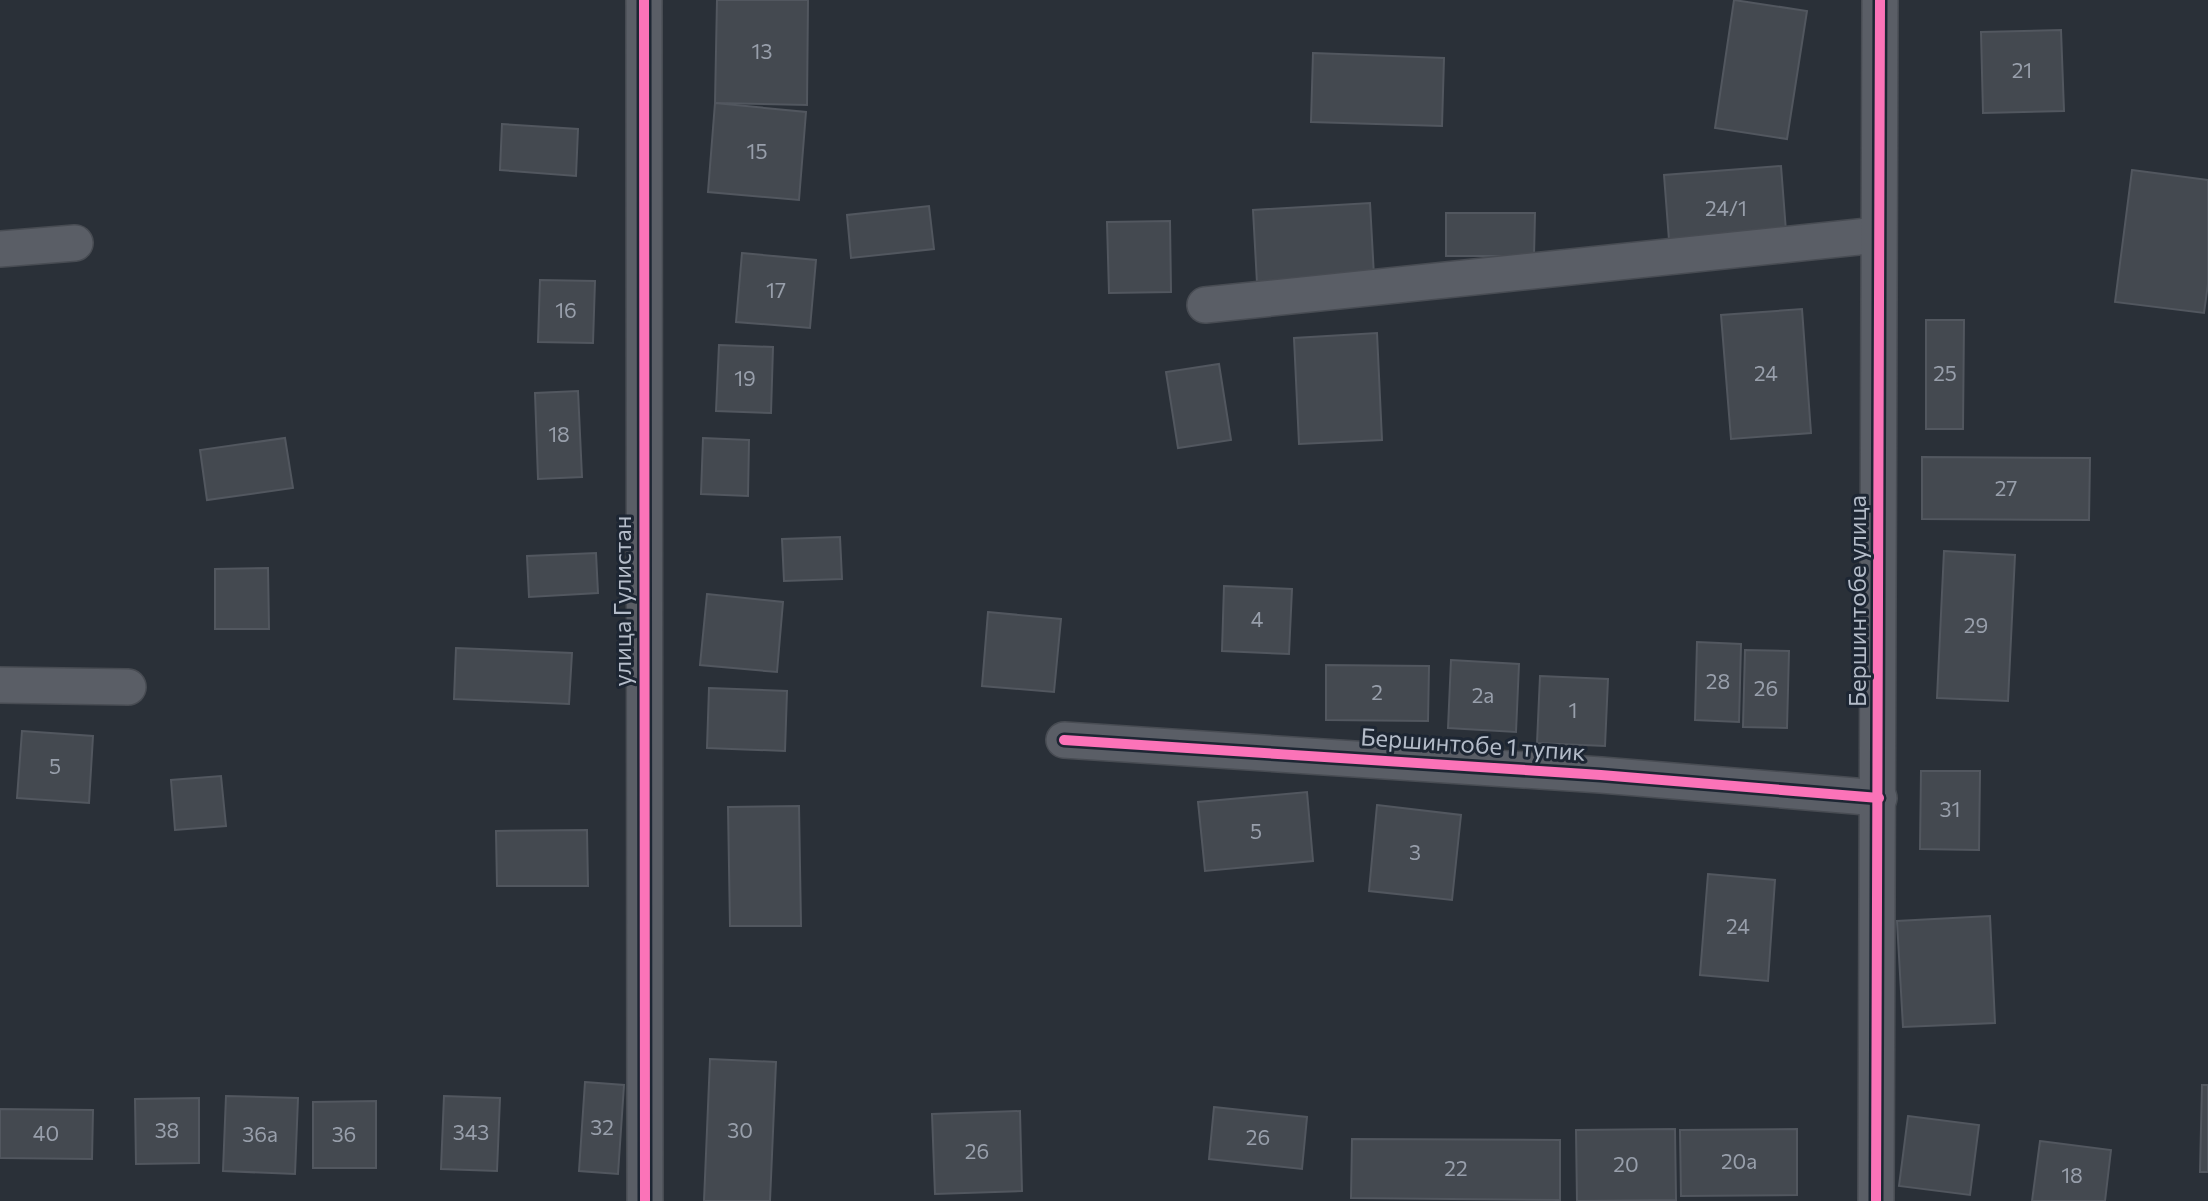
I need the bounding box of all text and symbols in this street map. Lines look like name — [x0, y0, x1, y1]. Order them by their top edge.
house number: 13 — [752, 38, 772, 63]
house number: 21 — [2012, 57, 2032, 82]
house number: 15 — [746, 138, 768, 163]
house number: 24/1 — [1705, 195, 1747, 220]
house number: 17 — [766, 277, 786, 302]
house number: 16 — [555, 297, 577, 322]
house number: 24 — [1754, 360, 1778, 385]
house number: 25 — [1933, 360, 1957, 385]
house number: 19 — [734, 365, 756, 390]
house number: 18 — [548, 421, 570, 446]
house number: 27 — [1995, 475, 2017, 500]
street label: Бершинтобе улица — [1842, 495, 1871, 707]
street label: улица Гулистан — [607, 516, 636, 686]
house number: 4 — [1251, 606, 1264, 631]
house number: 29 — [1964, 612, 1988, 637]
house number: 28 — [1706, 668, 1730, 693]
house number: 26 — [1754, 675, 1778, 700]
house number: 2 — [1371, 679, 1383, 704]
house number: 2а — [1472, 682, 1494, 707]
house number: 1 — [1569, 697, 1577, 722]
street label: Бершинтобе 1 тупик — [1360, 721, 1587, 766]
house number: 5 — [49, 753, 61, 778]
house number: 31 — [1940, 796, 1960, 821]
house number: 5 — [1250, 818, 1262, 843]
house number: 3 — [1409, 839, 1421, 864]
house number: 24 — [1726, 913, 1750, 938]
house number: 32 — [590, 1114, 614, 1139]
house number: 38 — [155, 1117, 179, 1142]
house number: 30 — [727, 1117, 753, 1142]
house number: 343 — [453, 1119, 489, 1144]
house number: 40 — [33, 1120, 59, 1145]
house number: 36а — [242, 1121, 278, 1146]
house number: 36 — [332, 1121, 356, 1146]
house number: 26 — [1246, 1124, 1270, 1149]
house number: 26 — [965, 1138, 989, 1163]
house number: 20а — [1721, 1148, 1757, 1173]
house number: 20 — [1613, 1151, 1639, 1176]
house number: 22 — [1444, 1155, 1468, 1180]
house number: 18 — [2061, 1162, 2083, 1187]

